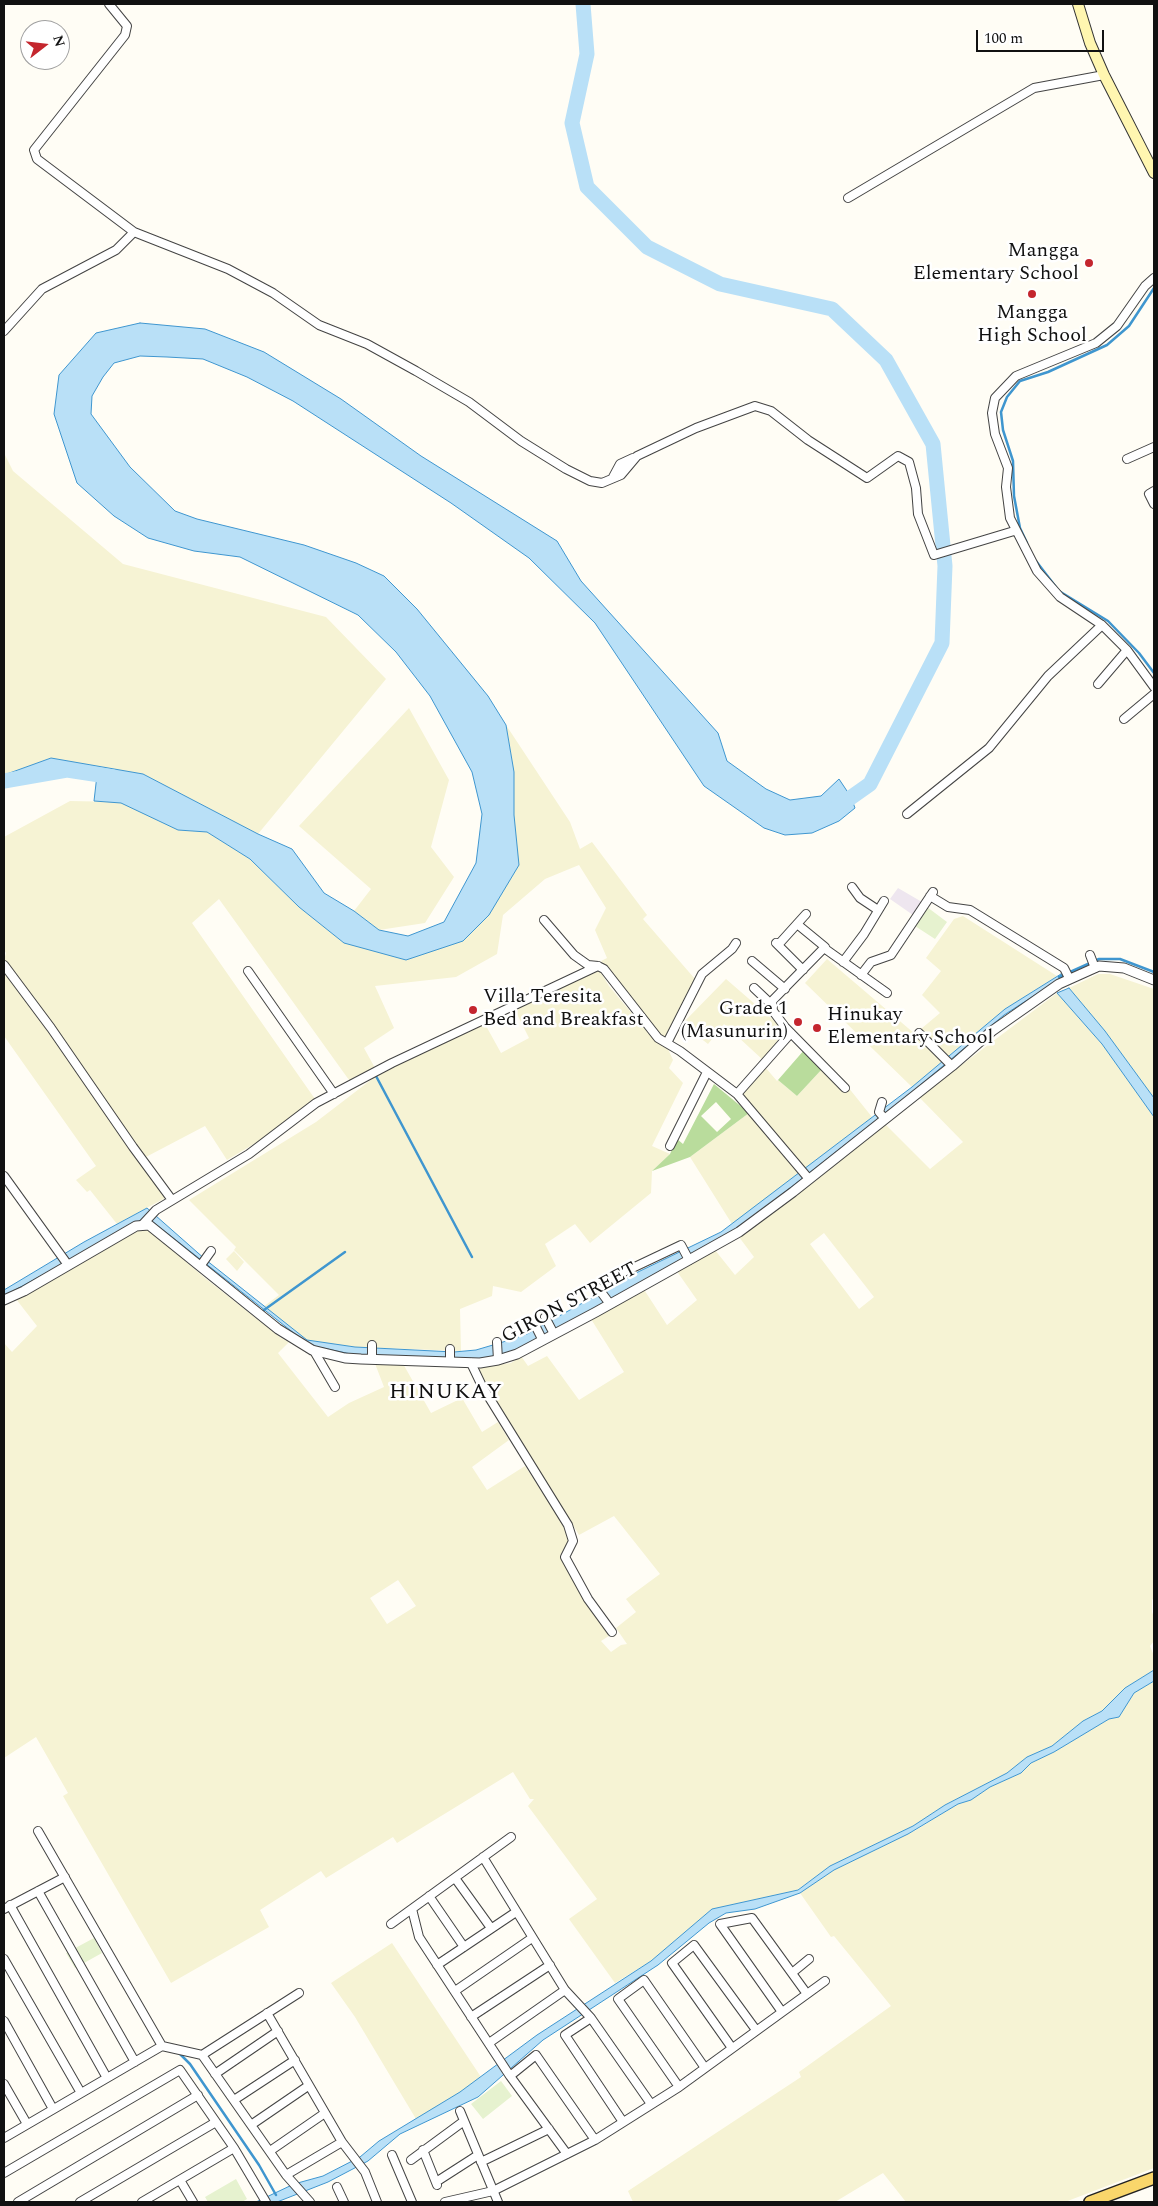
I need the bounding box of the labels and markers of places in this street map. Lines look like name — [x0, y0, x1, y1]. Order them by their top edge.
place label: Mangga Elementary School — [913, 240, 1079, 287]
marker: Mangga Elementary School — [1083, 257, 1095, 269]
marker: Mangga High School — [1026, 288, 1038, 300]
place label: Mangga High School — [977, 302, 1087, 349]
place label: Villa Teresita Bed and Breakfast — [483, 986, 643, 1033]
place label: Grade 1 (Masunurin) — [681, 998, 788, 1045]
marker: Villa Teresita Bed and Breakfast — [467, 1004, 479, 1016]
place label: Hinukay Elementary School — [827, 1004, 993, 1051]
marker: Grade 1 (Masunurin) — [792, 1016, 804, 1028]
marker: Hinukay Elementary School — [811, 1022, 823, 1034]

